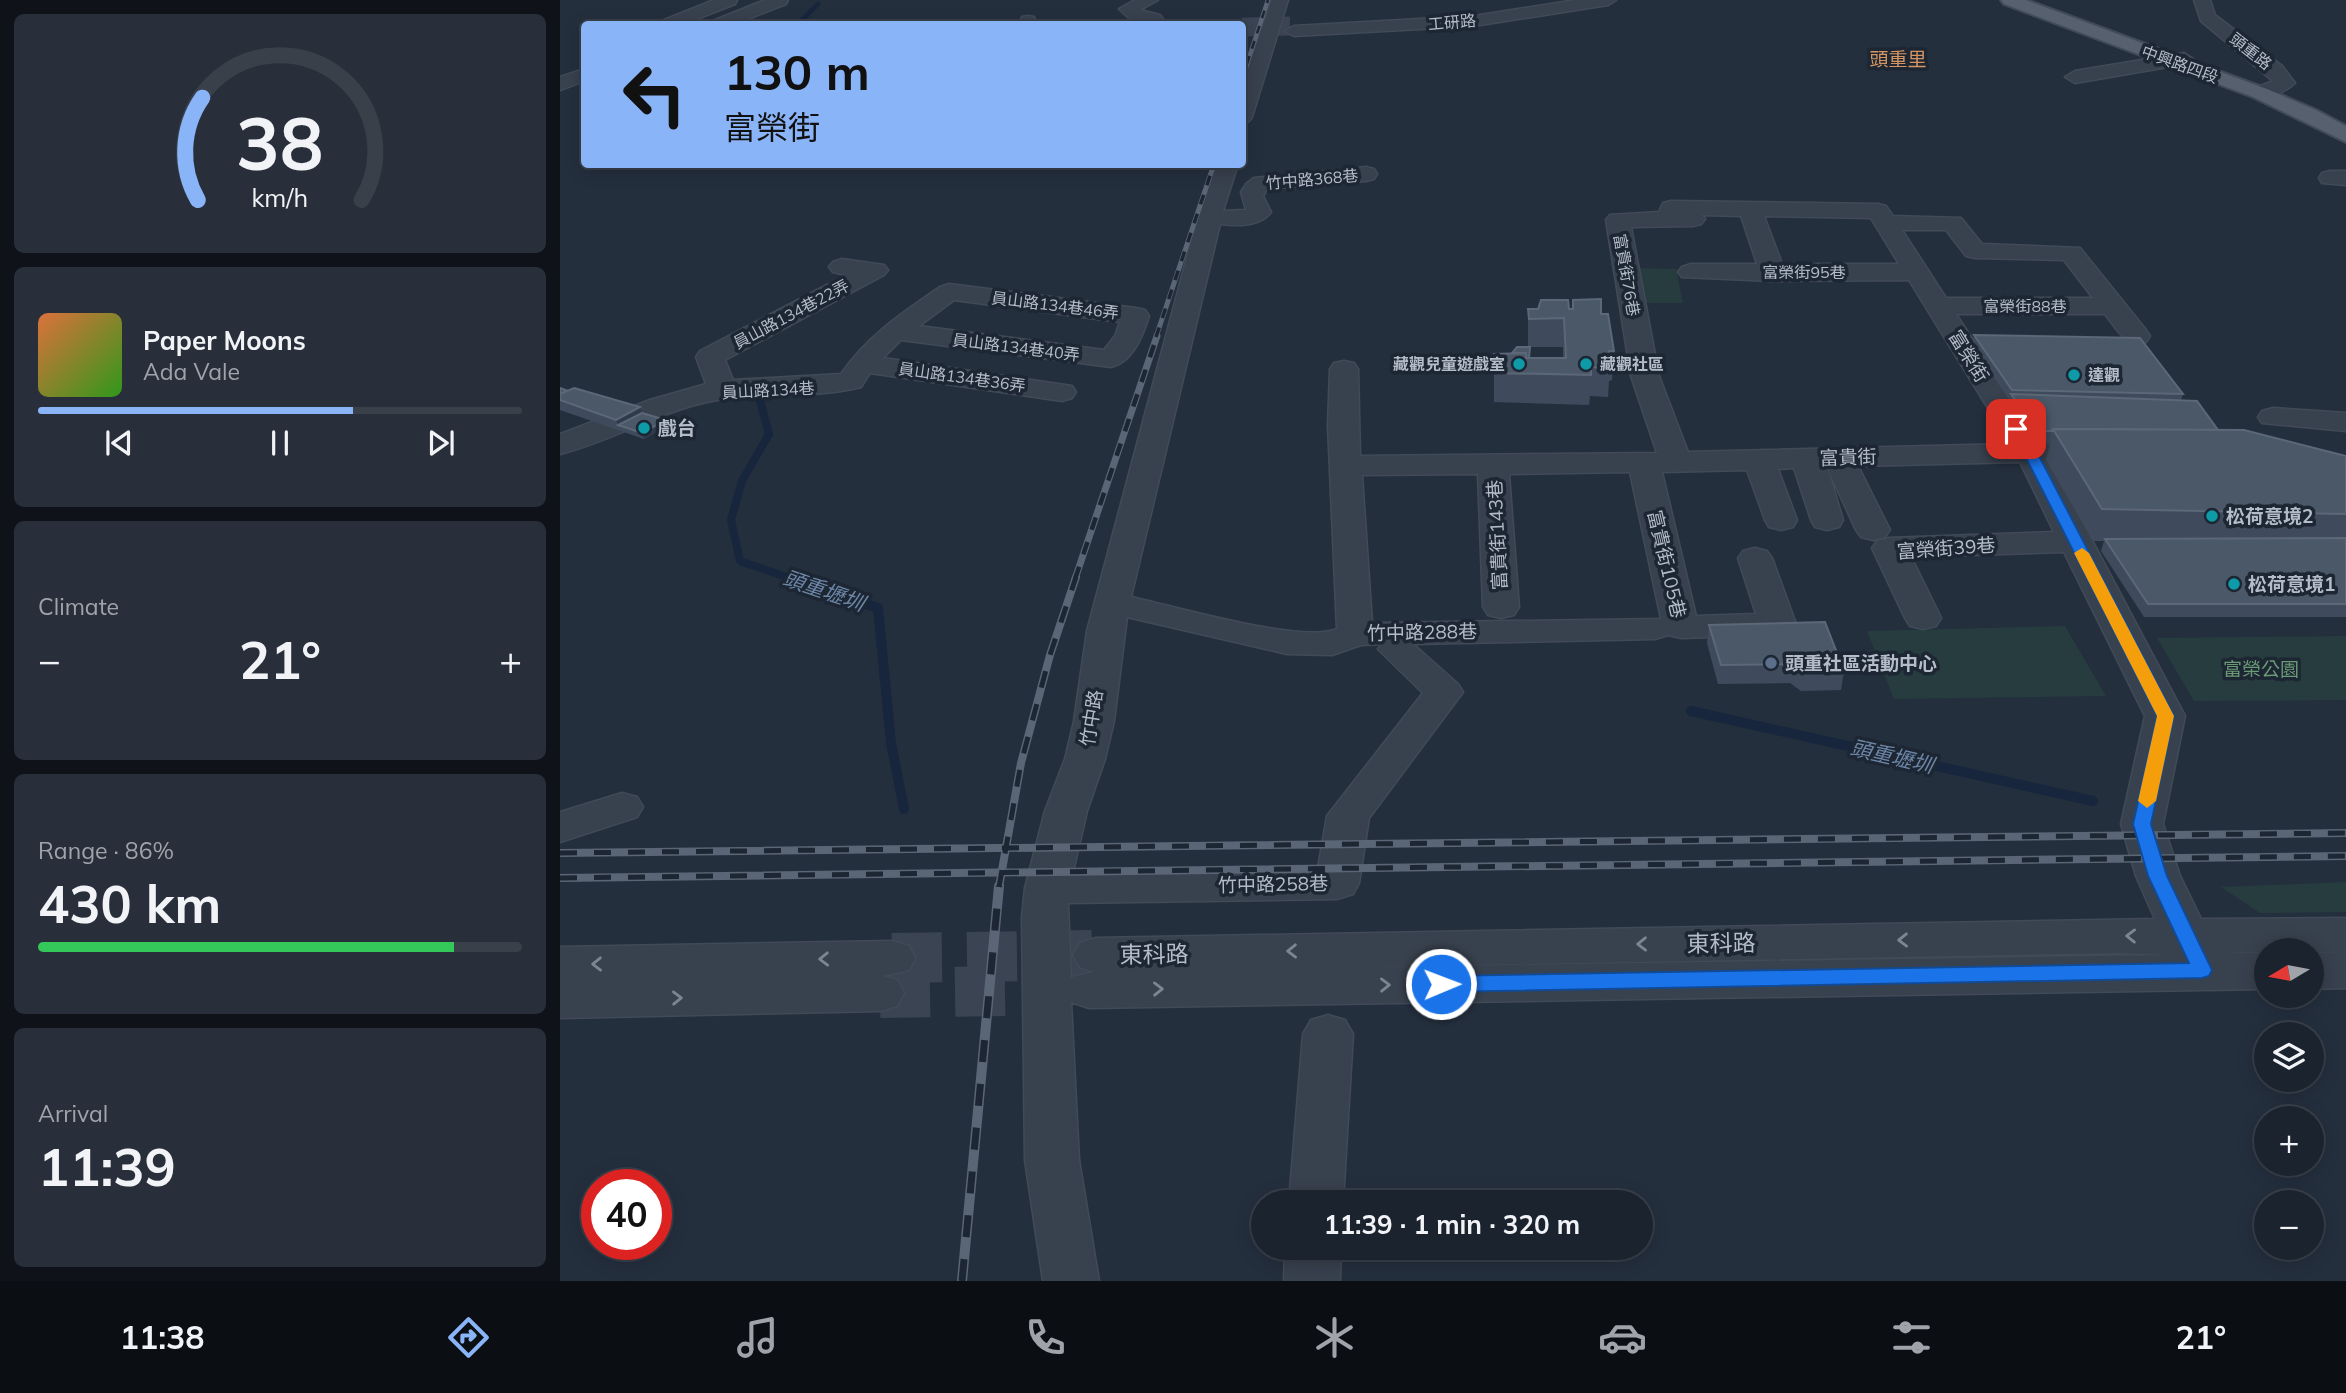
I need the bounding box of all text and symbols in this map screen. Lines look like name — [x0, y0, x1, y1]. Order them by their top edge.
street label: 工研路 — [1427, 10, 1477, 34]
street label: 頭重路 — [2226, 28, 2276, 74]
text: 130 m — [724, 41, 870, 102]
street label: 中興路四段 — [2139, 41, 2221, 87]
district label: 頭重里 — [1869, 47, 1927, 71]
icon: left — [609, 49, 700, 140]
text: 38 — [236, 97, 324, 188]
text: 富榮街 — [724, 107, 820, 147]
street label: 竹中路368巷 — [1265, 165, 1359, 193]
text: km/h — [252, 182, 308, 213]
street label: 富貴街76巷 — [1610, 232, 1644, 318]
street label: 富榮街95巷 — [1762, 262, 1846, 282]
street label: 員山路134巷22弄 — [730, 275, 852, 353]
street label: 員山路134巷46弄 — [990, 287, 1120, 323]
street label: 富榮街88巷 — [1983, 296, 2067, 316]
text: Paper Moons — [143, 324, 306, 357]
street label: 富榮街 — [1944, 325, 1994, 387]
street label: 員山路134巷40弄 — [951, 329, 1081, 365]
place label: 藏觀兒童遊戲室 — [1393, 354, 1505, 374]
place label: 藏觀社區 — [1600, 354, 1664, 374]
marker: 藏觀兒童遊戲室 — [1511, 356, 1527, 372]
marker: 藏觀社區 — [1578, 356, 1594, 372]
text: Ada Vale — [143, 357, 240, 386]
street label: 員山路134巷36弄 — [897, 358, 1027, 396]
place label: 達觀 — [2088, 365, 2120, 385]
marker: 達觀 — [2066, 367, 2082, 383]
street label: 員山路134巷 — [721, 378, 815, 402]
pin — [1986, 399, 2046, 459]
icon: arrive — [1997, 410, 2035, 448]
place label: 戲台 — [658, 416, 696, 440]
marker: 戲台 — [636, 420, 652, 436]
icon: previous — [100, 424, 138, 462]
icon: pause — [261, 424, 299, 462]
icon: next — [422, 424, 460, 462]
street label: 富貴街 — [1819, 444, 1877, 470]
street label: 富貴街143巷 — [1482, 479, 1512, 591]
place label: 松荷意境2 — [2226, 504, 2313, 528]
street label: 富貴街105巷 — [1643, 508, 1691, 620]
marker: 松荷意境2 — [2204, 508, 2220, 524]
street label: 富榮街39巷 — [1896, 533, 1996, 563]
water label: 頭重壢圳 — [780, 564, 871, 617]
place label: 松荷意境1 — [2248, 572, 2335, 596]
marker: 松荷意境1 — [2226, 576, 2242, 592]
text: Climate — [38, 592, 119, 621]
street label: 竹中路288巷 — [1367, 619, 1477, 645]
text: 21° — [239, 627, 321, 692]
text: − — [38, 636, 61, 684]
text: + — [499, 636, 522, 684]
place label: 頭重社區活動中心 — [1785, 651, 1937, 675]
marker: 頭重社區活動中心 — [1763, 655, 1779, 671]
park label: 富榮公園 — [2223, 657, 2299, 681]
street label: 竹中路 — [1075, 688, 1107, 748]
water label: 頭重壢圳 — [1848, 734, 1939, 779]
text: Range · 86% — [38, 836, 174, 865]
text: 430 km — [38, 871, 221, 936]
street label: 竹中路258巷 — [1218, 871, 1328, 897]
street label: 東科路 — [1686, 928, 1756, 958]
one-way arrow — [2125, 929, 2136, 944]
one-way arrow — [1898, 932, 1909, 947]
one-way arrow — [1636, 937, 1647, 952]
north arrow — [2254, 938, 2324, 1008]
map controls — [2254, 938, 2324, 1260]
street label: 東科路 — [1119, 939, 1189, 969]
one-way arrow — [1286, 943, 1297, 959]
position arrow — [1404, 947, 1478, 1021]
one-way arrow — [818, 951, 829, 967]
one-way arrow — [591, 956, 601, 972]
one-way arrow — [1380, 977, 1391, 992]
one-way arrow — [1152, 981, 1163, 996]
one-way arrow — [672, 990, 683, 1005]
button: layers — [2254, 1022, 2324, 1092]
text: Arrival — [38, 1099, 108, 1128]
button: + — [2254, 1106, 2324, 1176]
text: 11:39 — [38, 1134, 176, 1199]
speed limit sign: 40 — [581, 1169, 672, 1260]
button: − — [2254, 1190, 2324, 1260]
text: 11:39 · 1 min · 320 m — [1324, 1208, 1580, 1241]
icon: directions — [444, 1313, 493, 1362]
icon: music — [733, 1313, 782, 1362]
icon: phone — [1021, 1313, 1070, 1362]
icon: climate — [1310, 1313, 1359, 1362]
icon: car — [1598, 1313, 1647, 1362]
icon: filters — [1887, 1313, 1936, 1362]
text: 11:38 — [120, 1317, 205, 1357]
text: 21° — [2176, 1317, 2226, 1357]

